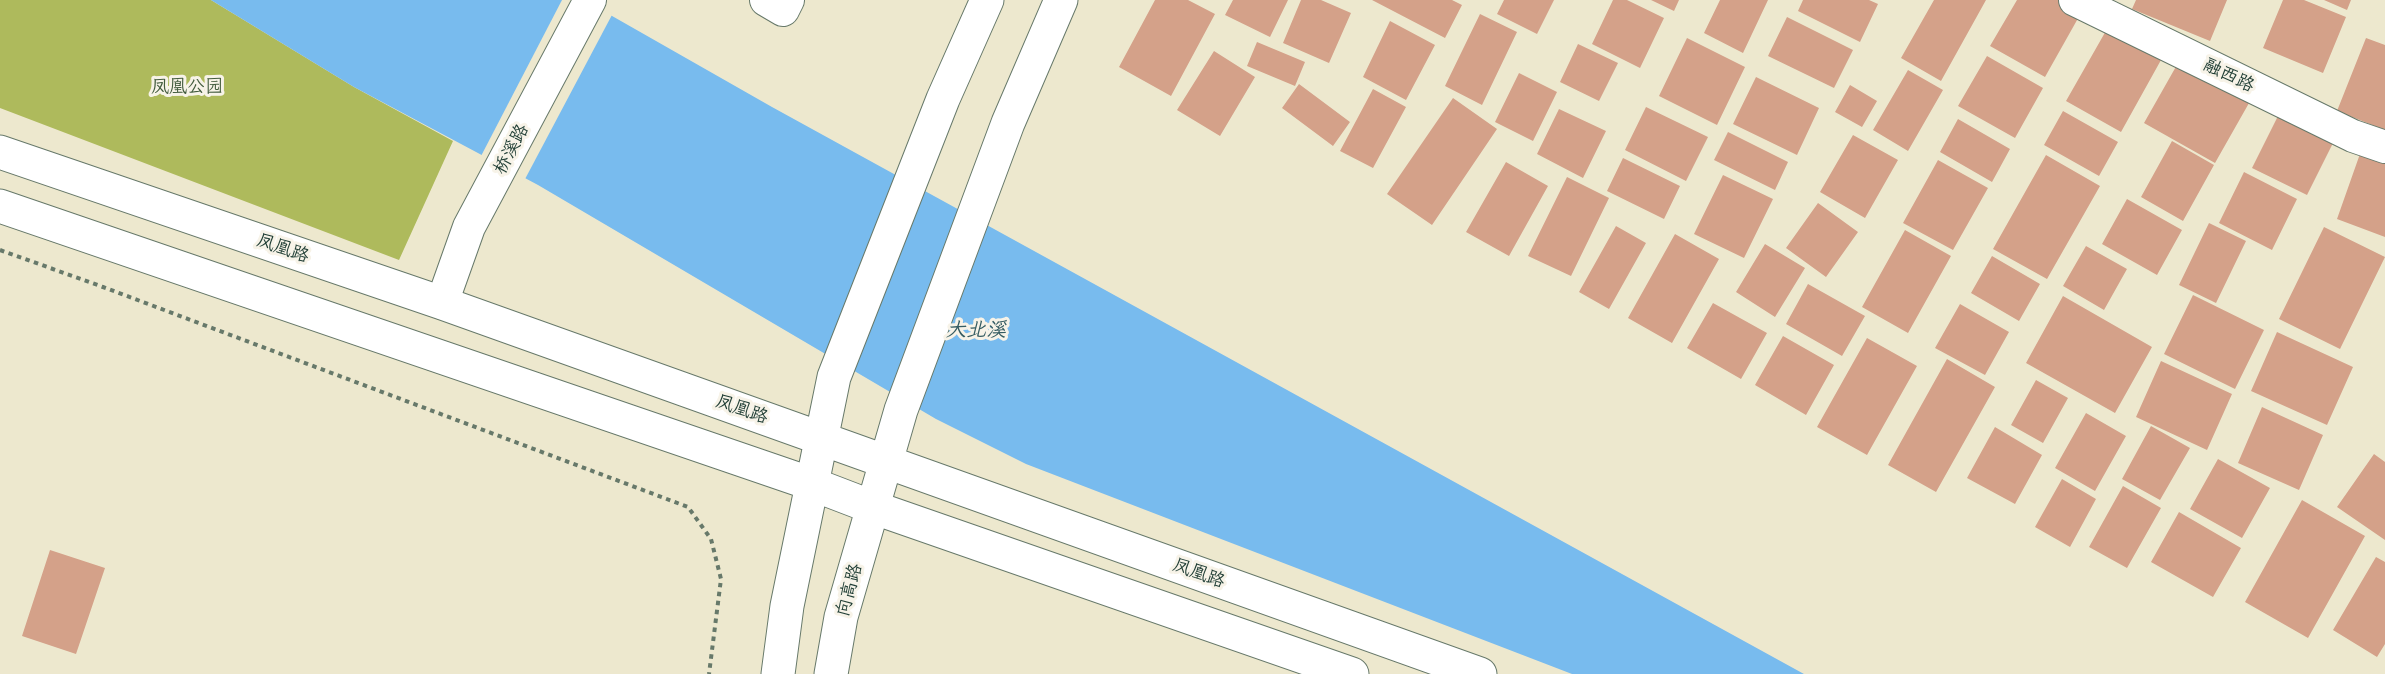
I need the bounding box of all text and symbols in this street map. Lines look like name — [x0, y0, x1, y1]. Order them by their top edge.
street label: 融西路 — [2200, 53, 2258, 97]
park label: 凤凰公园 — [151, 75, 223, 97]
street label: 桥溪路 — [489, 120, 533, 178]
street label: 凤凰路 — [254, 229, 312, 267]
water label: 大北溪 — [946, 318, 1006, 342]
street label: 凤凰路 — [713, 390, 771, 428]
street label: 凤凰路 — [1170, 554, 1228, 592]
street label: 向高路 — [832, 561, 866, 619]

